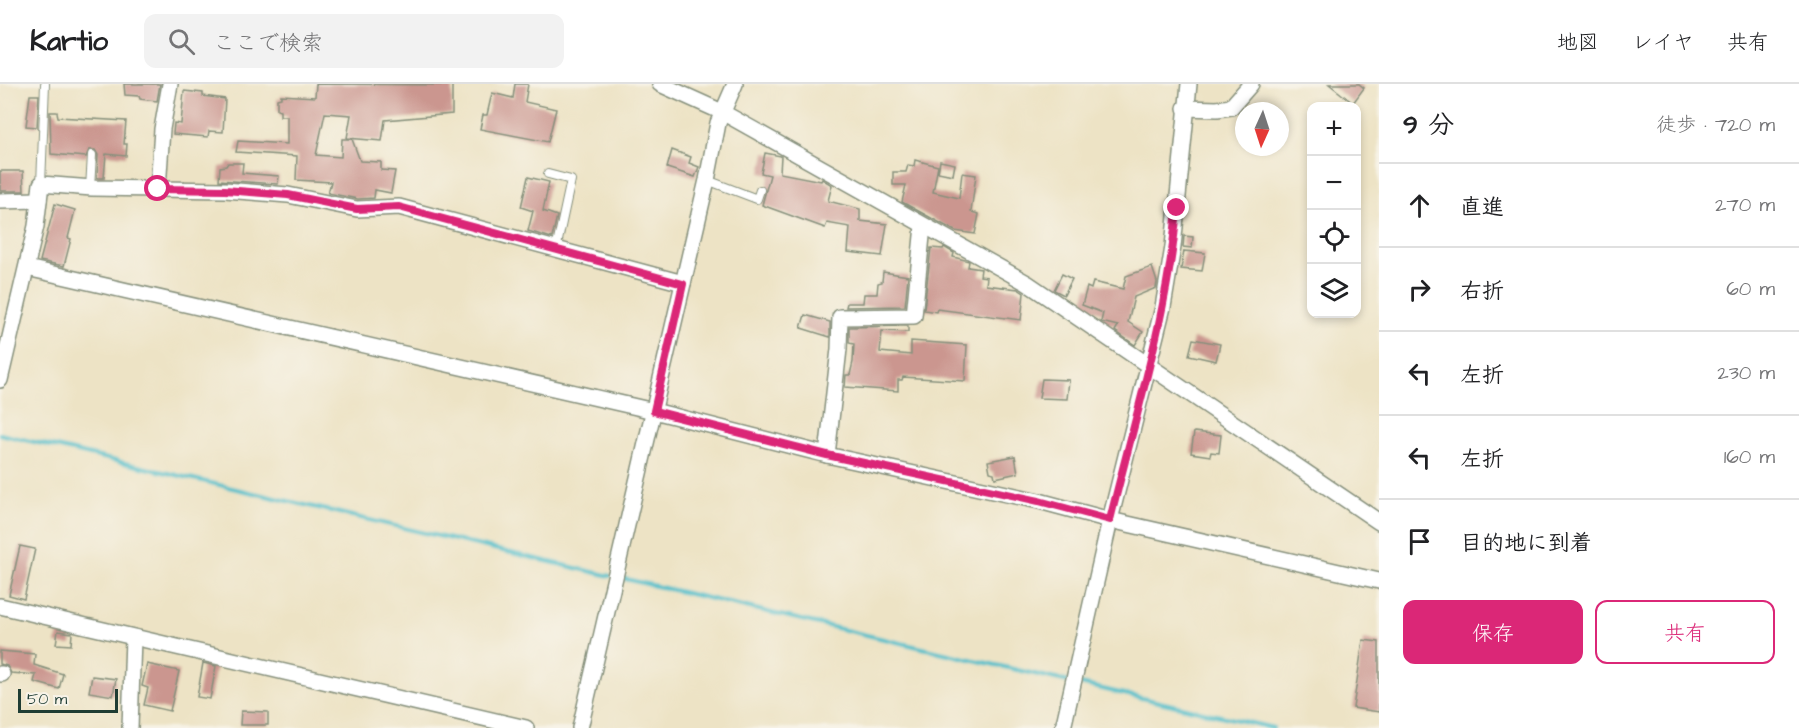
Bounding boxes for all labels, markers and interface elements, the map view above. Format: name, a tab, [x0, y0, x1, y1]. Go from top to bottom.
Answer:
search box	[144, 14, 564, 68]
text: Kartio	[30, 22, 108, 61]
icon: search	[165, 25, 198, 58]
text: ここで検索	[213, 28, 323, 59]
text: 地図	[1557, 28, 1599, 57]
text: レイヤ	[1632, 28, 1694, 57]
text: 共有	[1727, 28, 1769, 57]
north arrow	[1235, 102, 1289, 156]
map controls	[1307, 102, 1361, 318]
button: +	[1307, 102, 1361, 156]
text: 9 分	[1403, 107, 1454, 143]
text: 徒歩 · 720 m	[1656, 111, 1775, 139]
button: −	[1307, 156, 1361, 210]
route start	[144, 175, 170, 201]
icon: ahead	[1403, 189, 1436, 222]
text: 270 m	[1715, 191, 1775, 219]
text: 直進	[1460, 192, 1504, 223]
route end	[1163, 194, 1189, 220]
button: locate	[1307, 210, 1361, 264]
button: layers	[1307, 264, 1361, 318]
icon: right	[1403, 273, 1436, 306]
text: 60 m	[1726, 275, 1775, 303]
text: 右折	[1460, 276, 1504, 307]
icon: left	[1403, 357, 1436, 390]
text: 230 m	[1717, 359, 1775, 387]
text: 左折	[1460, 360, 1504, 391]
icon: left	[1403, 441, 1436, 474]
text: 160 m	[1724, 443, 1775, 471]
text: 左折	[1460, 444, 1504, 475]
icon: arrive	[1403, 525, 1436, 558]
text: 目的地に到着	[1460, 528, 1592, 559]
button: 保存	[1403, 600, 1583, 664]
button: 共有	[1595, 600, 1775, 664]
scale bar	[18, 686, 118, 714]
text: 50 m	[27, 688, 67, 710]

